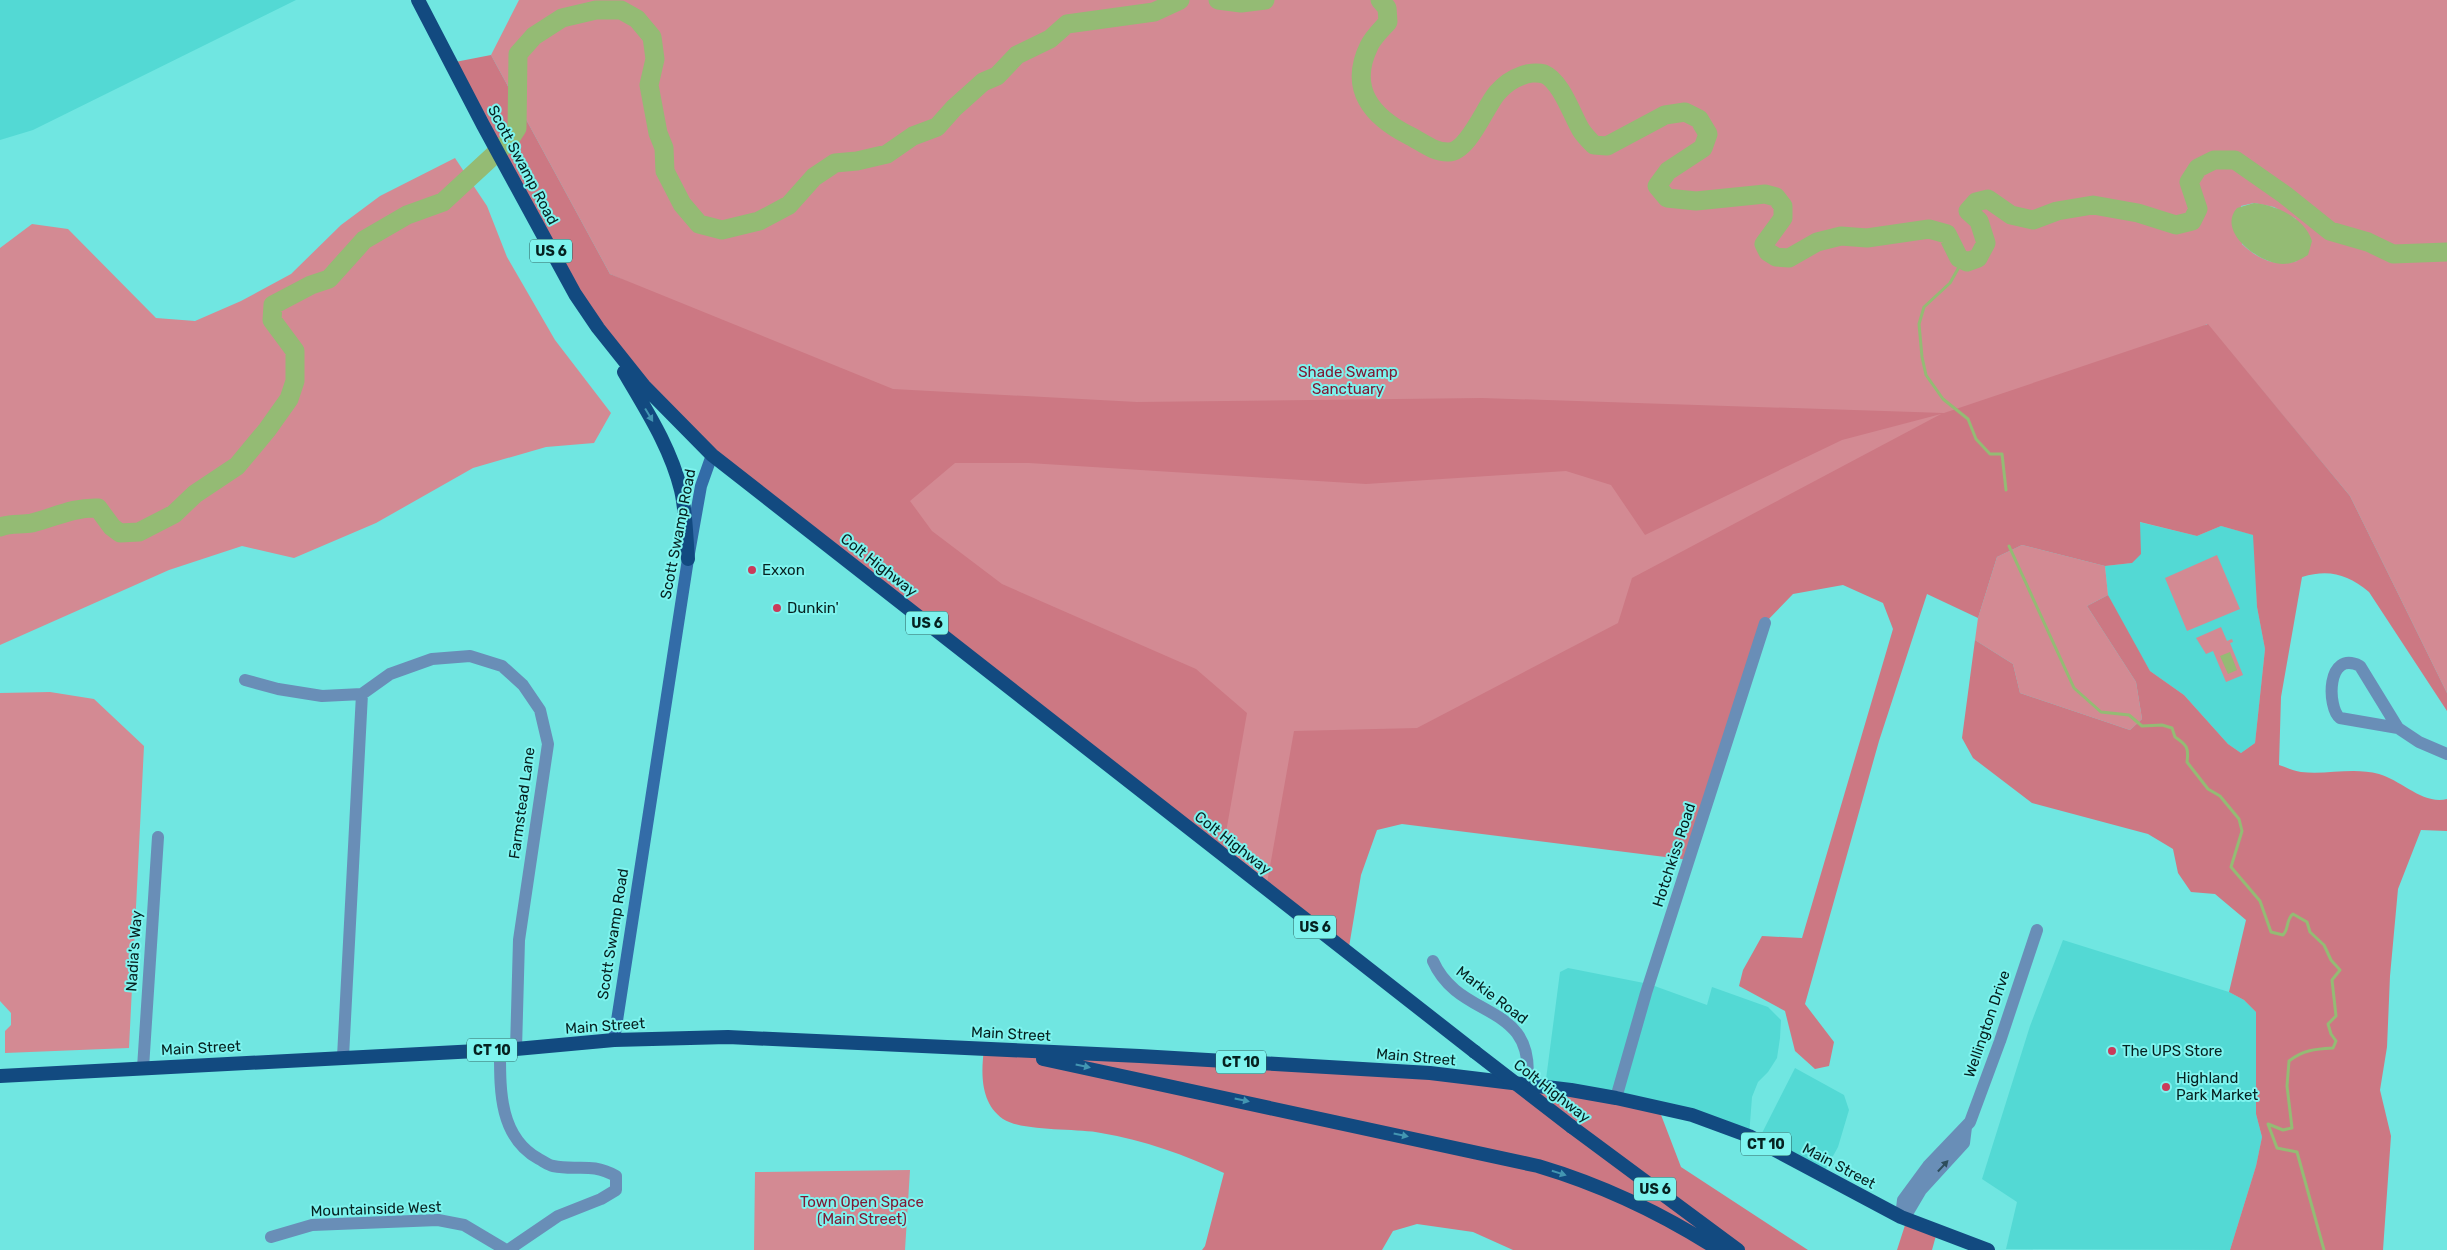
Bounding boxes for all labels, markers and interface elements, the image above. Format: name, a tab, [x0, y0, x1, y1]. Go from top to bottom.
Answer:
street label: Scott Swamp Road	[484, 102, 562, 228]
road number: US 6	[530, 240, 572, 262]
park label: Shade Swamp Sanctuary	[1298, 363, 1398, 398]
one-way arrow	[645, 409, 654, 422]
street label: Scott Swamp Road	[657, 467, 699, 601]
street label: Colt Highway	[837, 529, 921, 601]
place label: Exxon	[762, 561, 805, 579]
marker: Exxon	[746, 564, 758, 576]
place label: Dunkin'	[787, 599, 839, 617]
marker: Dunkin'	[771, 602, 783, 614]
road number: US 6	[906, 612, 948, 634]
street label: Farmstead Lane	[505, 746, 539, 860]
street label: Hotchkiss Road	[1649, 801, 1699, 909]
street label: Colt Highway	[1191, 807, 1275, 879]
street label: Scott Swamp Road	[594, 867, 632, 1001]
street label: Nadia's Way	[122, 910, 146, 992]
road number: US 6	[1294, 916, 1336, 939]
street label: Markie Road	[1453, 962, 1531, 1028]
street label: Wellington Drive	[1960, 968, 2014, 1080]
street label: Main Street	[564, 1014, 646, 1038]
street label: Main Street	[971, 1023, 1052, 1045]
street label: Main Street	[161, 1037, 242, 1059]
road number: CT 10	[467, 1038, 517, 1062]
place label: The UPS Store	[2122, 1042, 2223, 1060]
street label: Main Street	[1375, 1045, 1457, 1069]
marker: The UPS Store	[2106, 1045, 2118, 1057]
road number: CT 10	[1216, 1050, 1266, 1074]
street label: Colt Highway	[1510, 1055, 1594, 1127]
one-way arrow	[1076, 1062, 1091, 1070]
place label: Highland Park Market	[2176, 1069, 2258, 1104]
marker: Highland Park Market	[2160, 1081, 2172, 1093]
one-way arrow	[1235, 1097, 1251, 1105]
one-way arrow	[1393, 1131, 1408, 1139]
road number: CT 10	[1741, 1132, 1791, 1156]
street label: Main Street	[1799, 1139, 1879, 1193]
one-way arrow	[1937, 1160, 1949, 1172]
one-way arrow	[1552, 1169, 1567, 1177]
road number: US 6	[1634, 1178, 1676, 1200]
park label: Town Open Space (Main Street)	[800, 1193, 924, 1228]
street label: Mountainside West	[310, 1198, 442, 1220]

